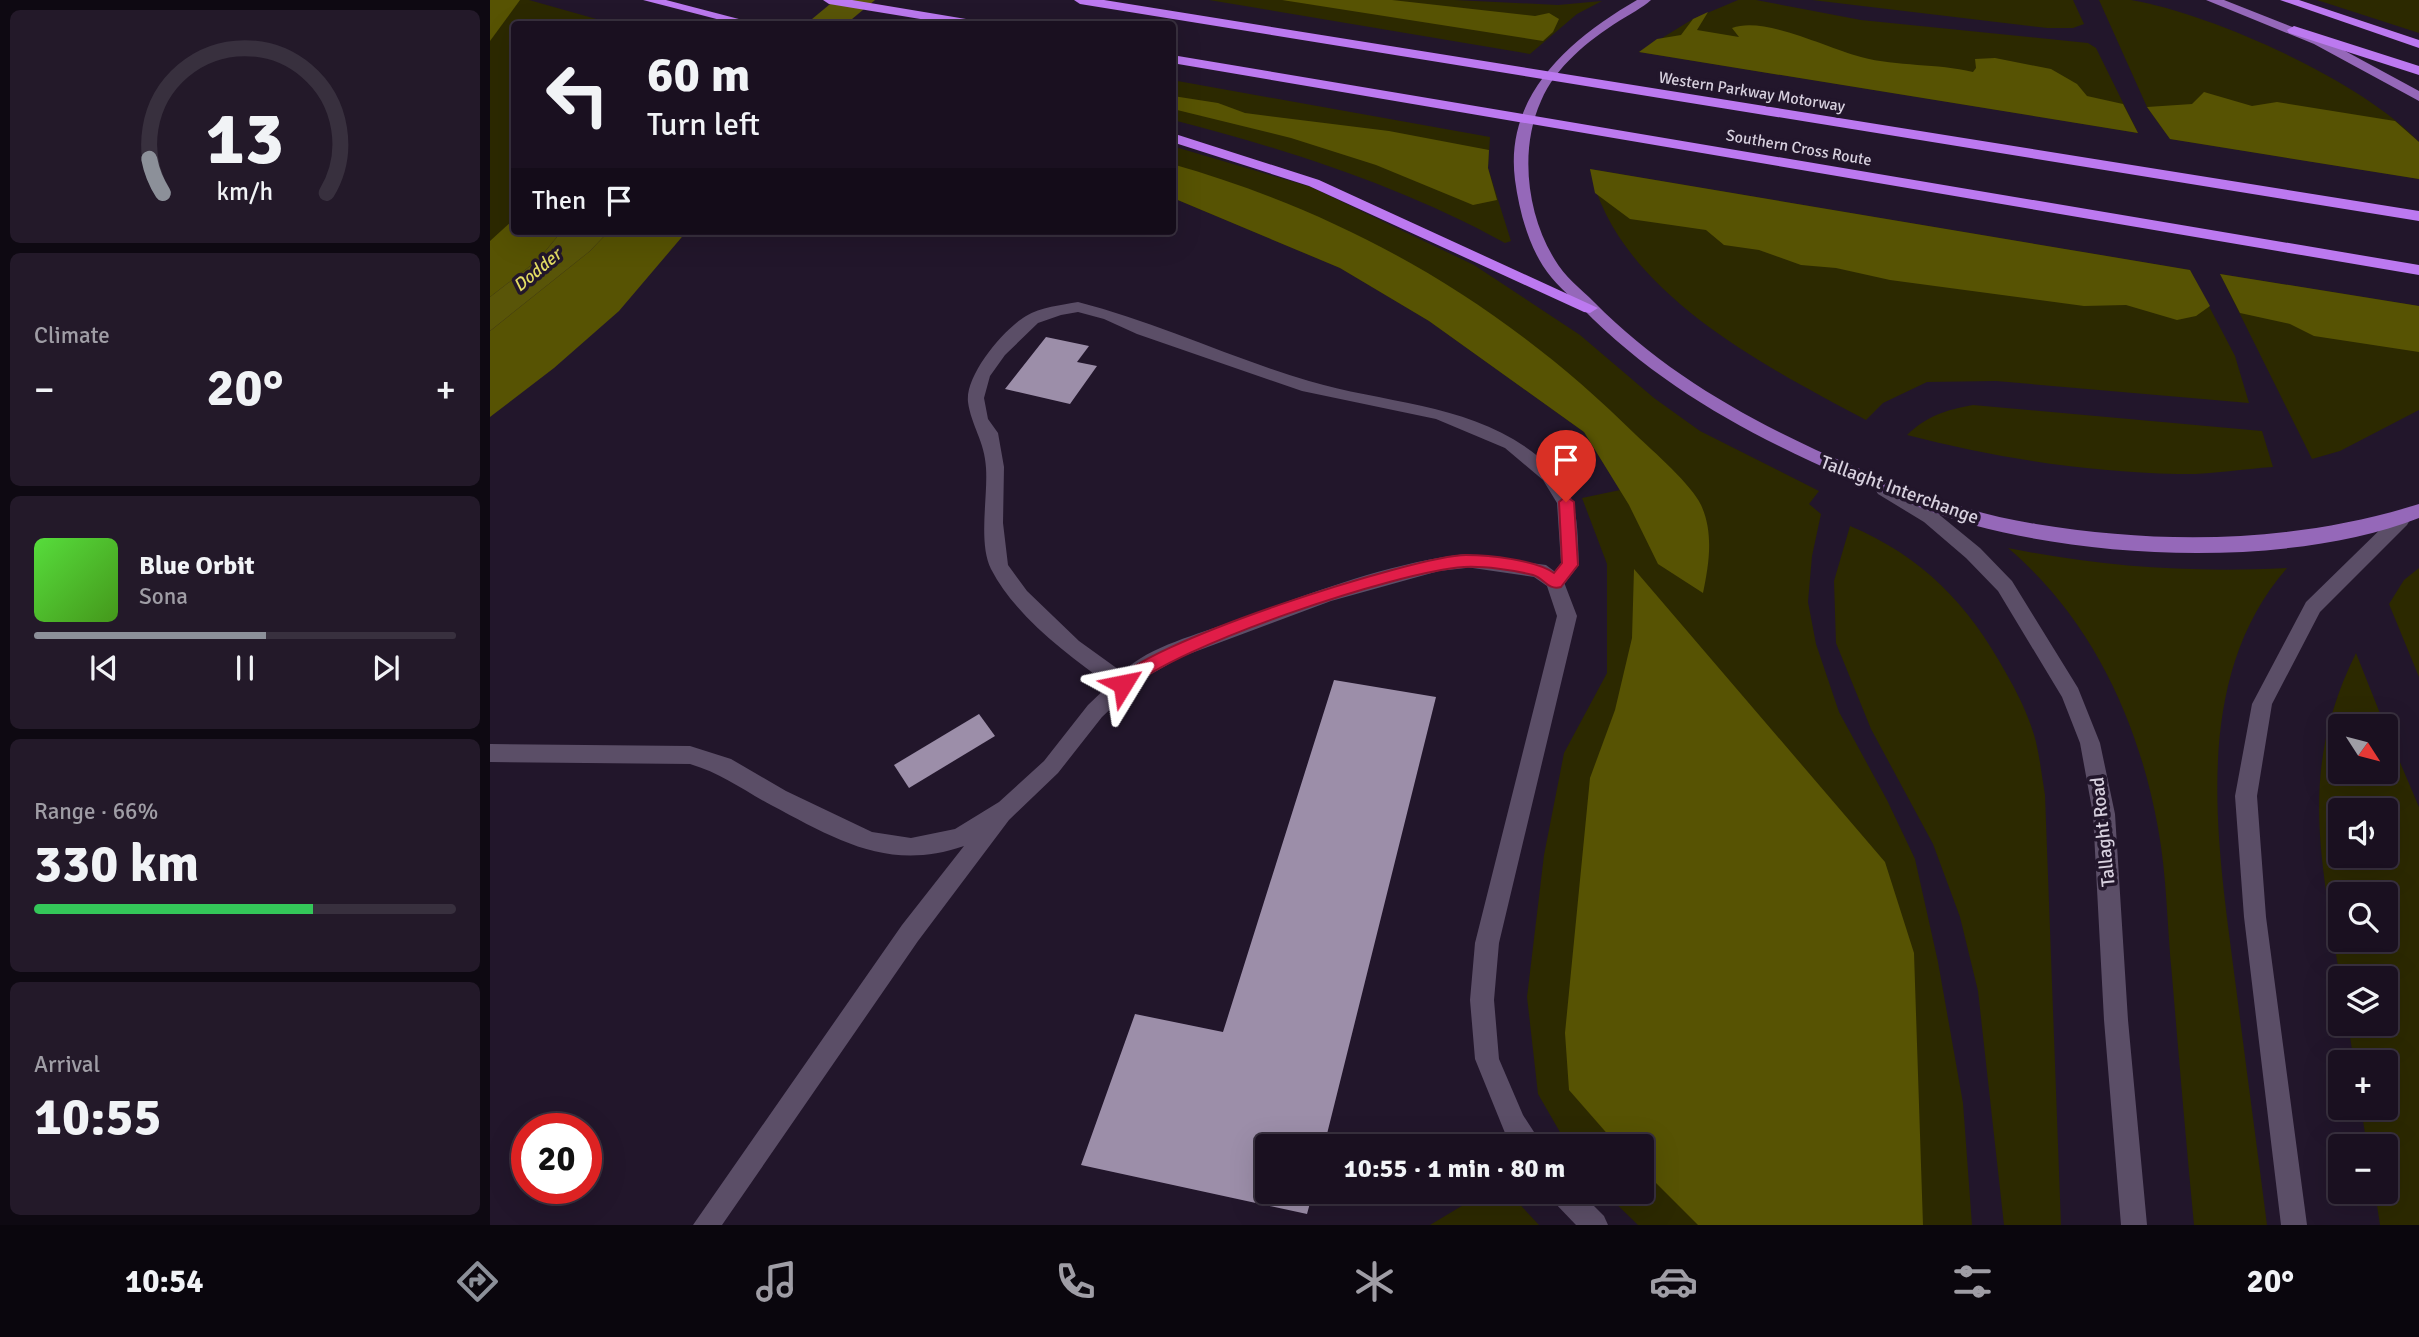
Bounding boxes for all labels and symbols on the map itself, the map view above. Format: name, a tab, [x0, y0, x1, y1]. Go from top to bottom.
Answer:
street label: Western Parkway Motorway	[1657, 67, 1847, 117]
street label: Southern Cross Route	[1724, 125, 1873, 171]
water label: Dodder	[509, 242, 567, 296]
pin	[1536, 430, 1596, 502]
street label: Tallaght Interchange	[1817, 450, 1982, 530]
position arrow	[1086, 647, 1160, 721]
north arrow	[2328, 714, 2398, 784]
street label: Tallaght Road	[2085, 776, 2121, 888]
speed limit sign: 20	[511, 1113, 602, 1204]

